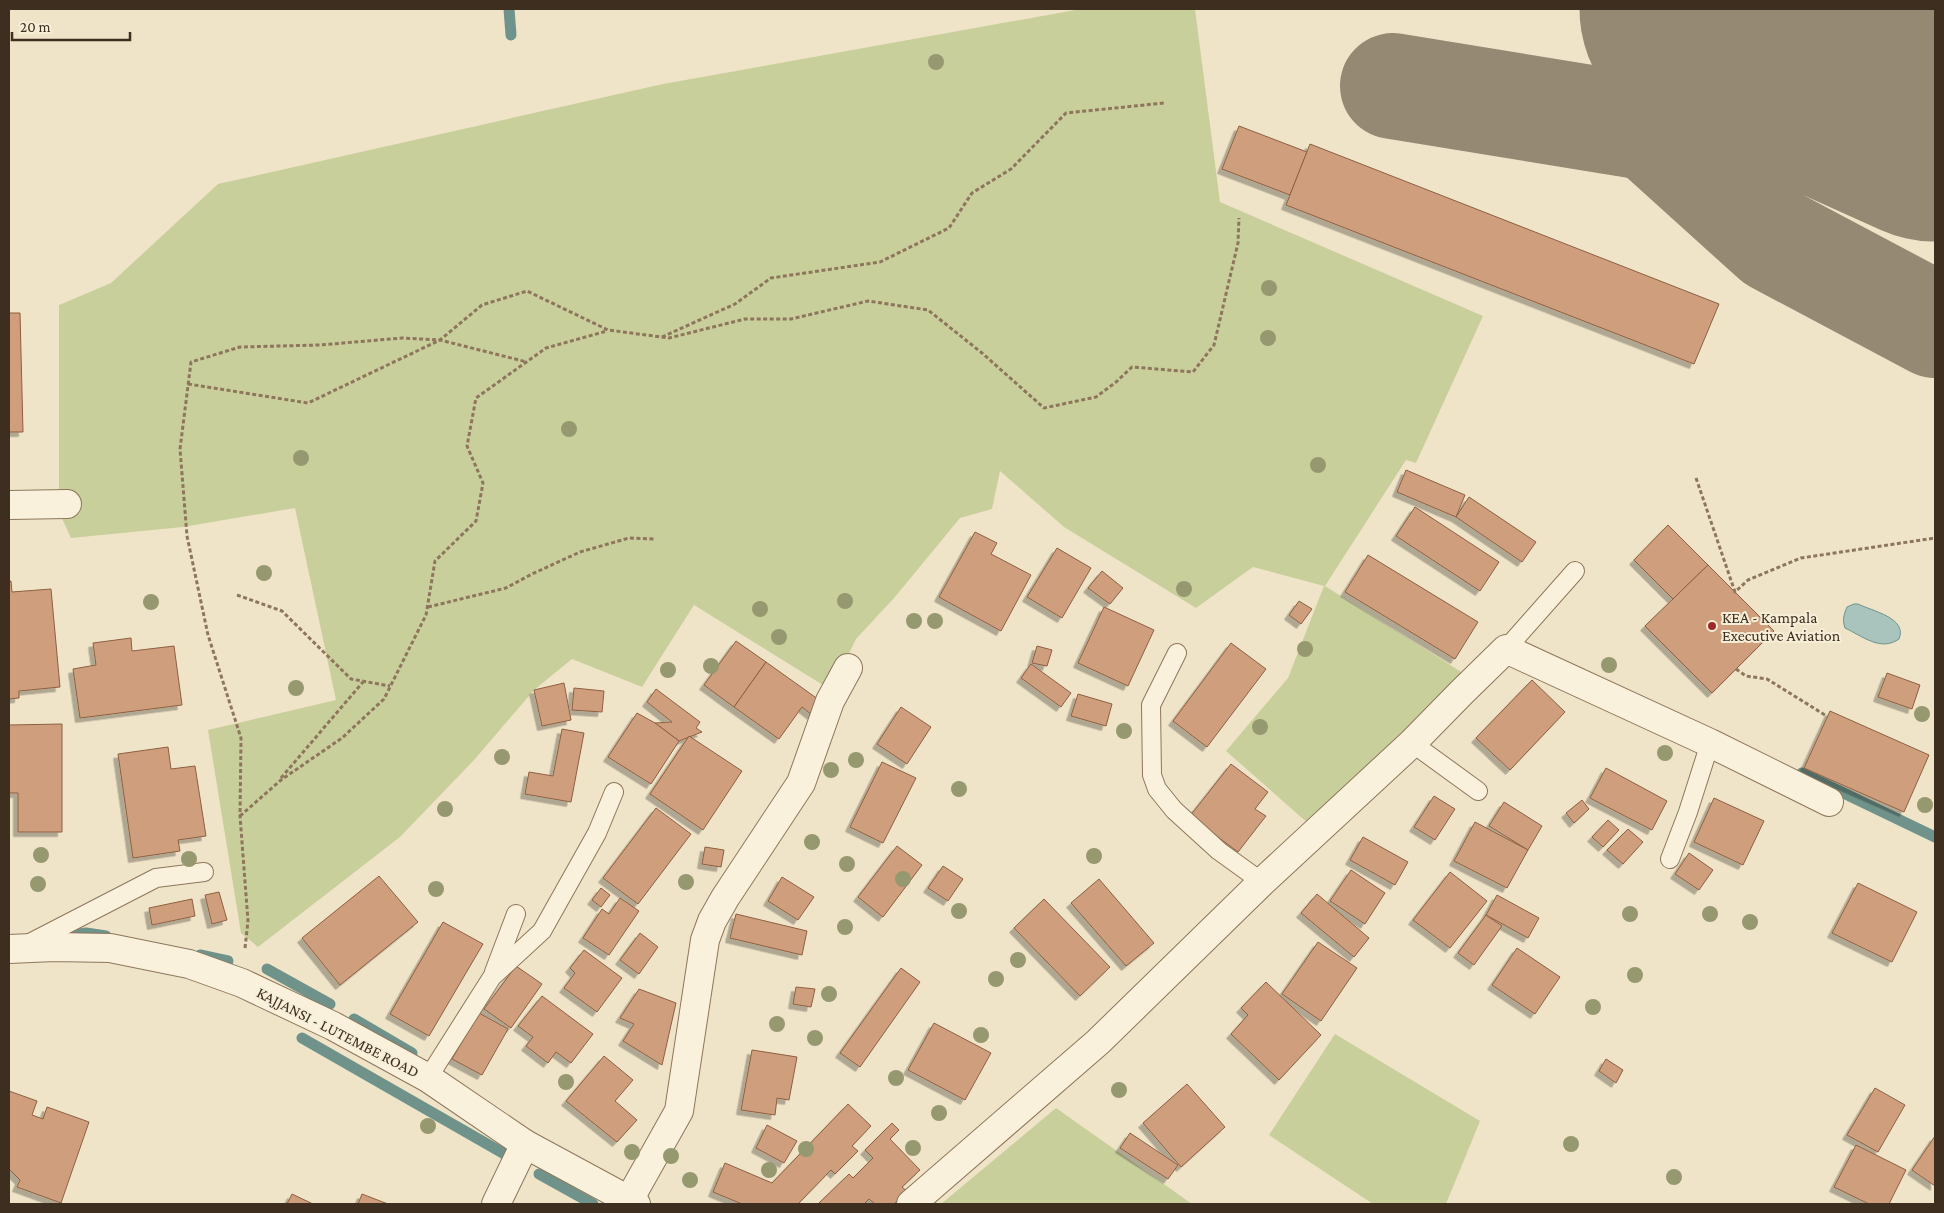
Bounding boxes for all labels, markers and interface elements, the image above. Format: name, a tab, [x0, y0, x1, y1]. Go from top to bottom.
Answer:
scale bar	[12, 10, 130, 42]
text: 20 m	[20, 19, 51, 35]
place label: KEA - Kampala Executive Aviation	[1722, 609, 1841, 644]
marker: KEA - Kampala Executive Aviation	[1706, 620, 1718, 632]
street label: KAJJANSI - LUTEMBE ROAD	[254, 984, 422, 1081]

